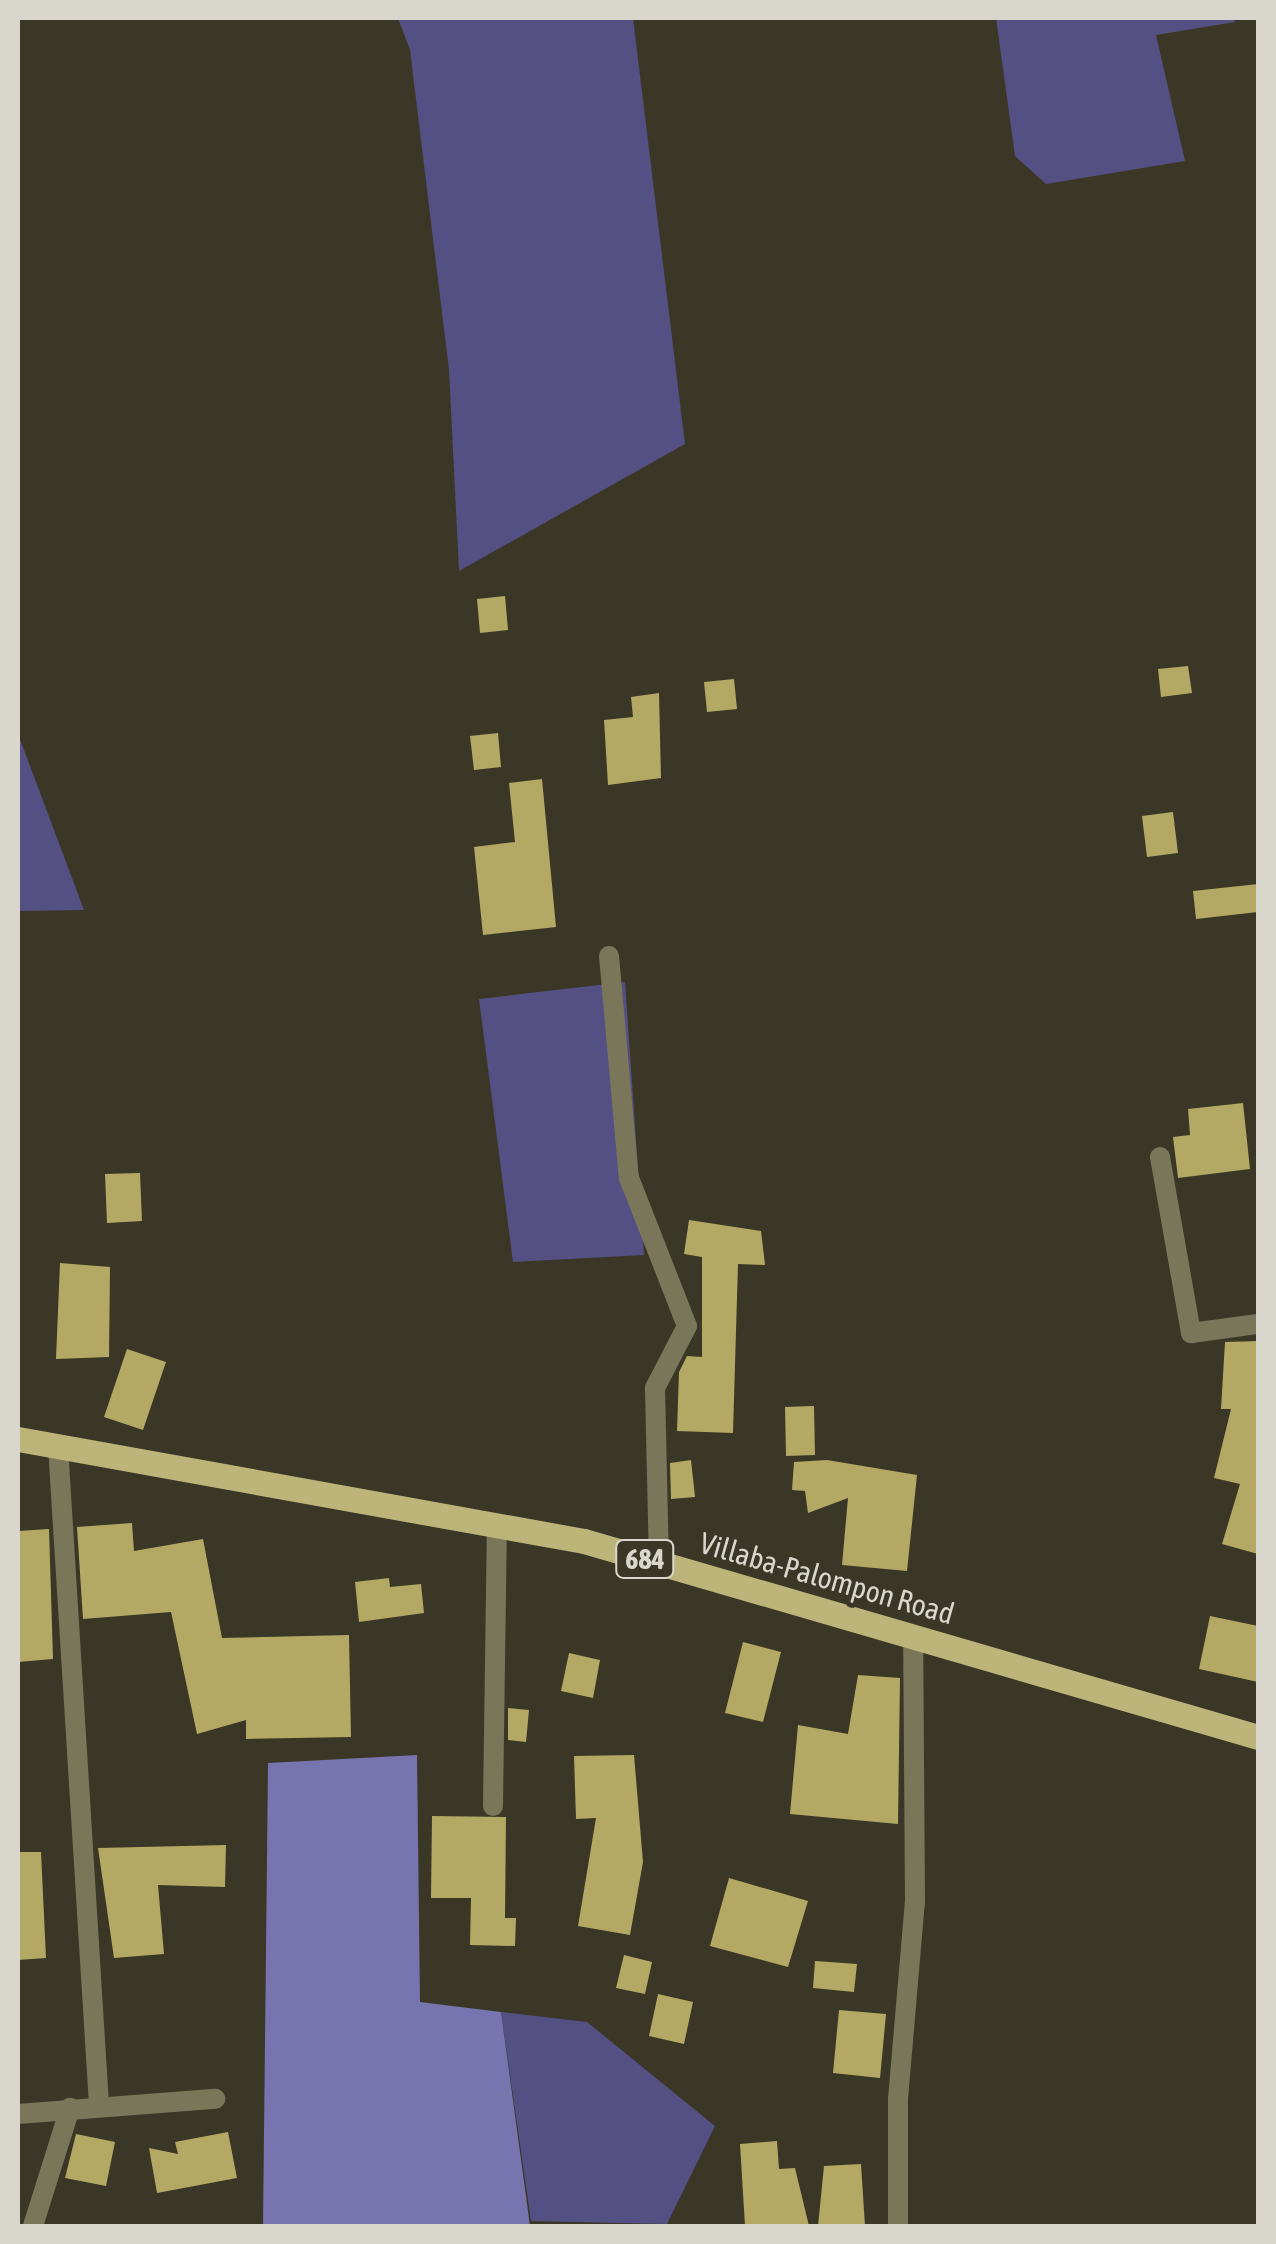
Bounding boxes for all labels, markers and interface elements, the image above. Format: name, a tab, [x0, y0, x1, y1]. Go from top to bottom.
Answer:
street label: Villaba-Palompon Road	[696, 1524, 958, 1632]
road number: 684	[615, 1536, 675, 1582]

